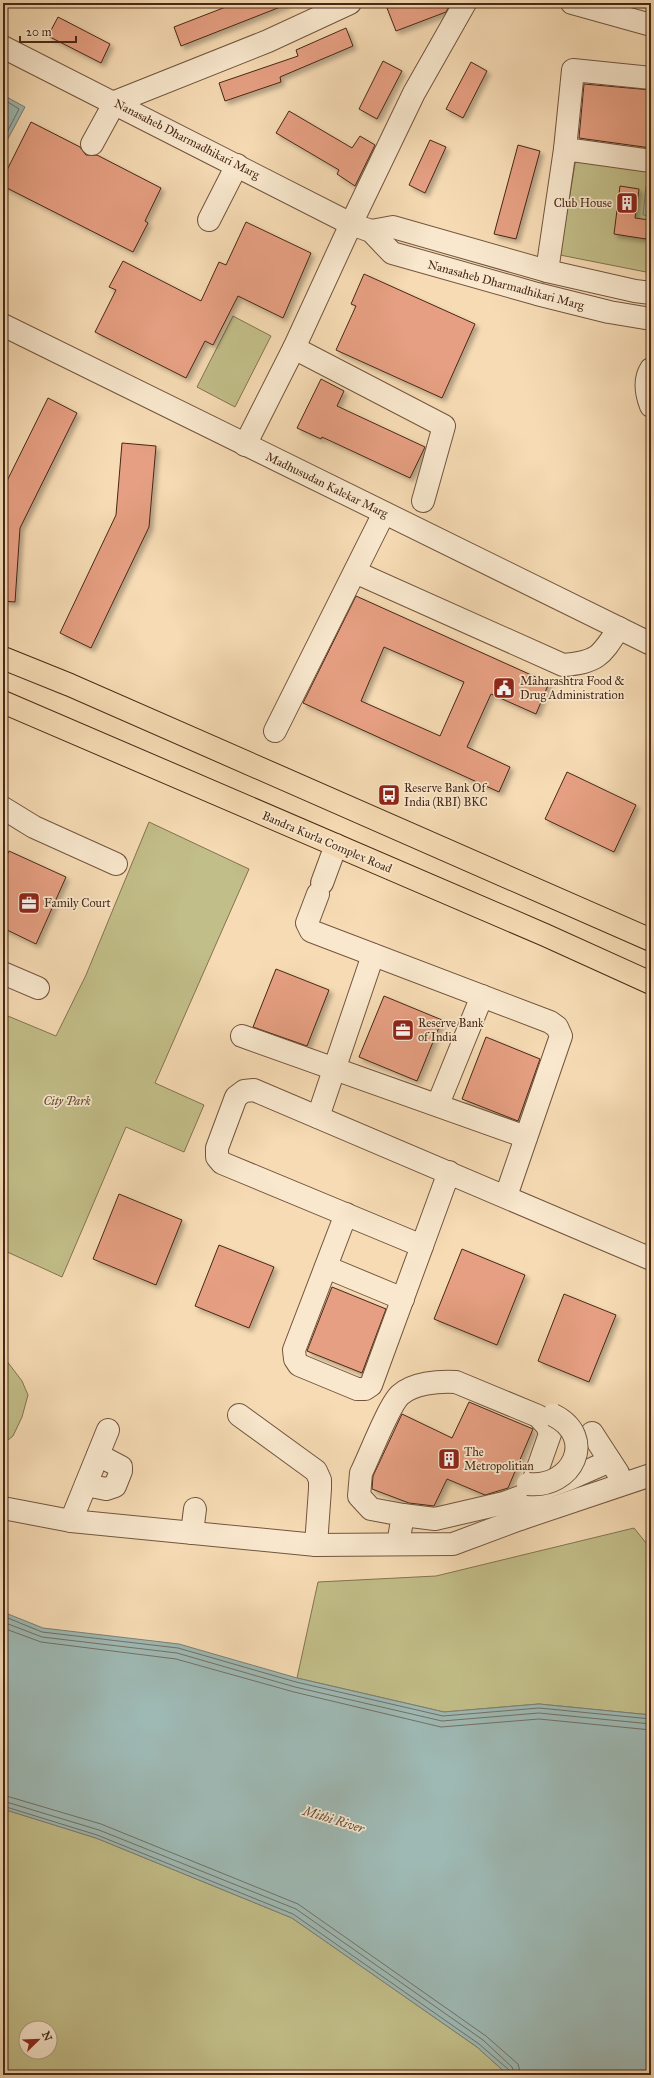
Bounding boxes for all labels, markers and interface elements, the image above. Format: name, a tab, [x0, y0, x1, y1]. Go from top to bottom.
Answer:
scale bar	[20, 18, 76, 44]
text: 20 m	[26, 25, 52, 39]
street label: Nanasaheb Dharmadhikari Marg	[111, 96, 262, 183]
building icon: Club House	[614, 190, 640, 216]
place label: Club House	[554, 196, 612, 210]
street label: Nanasaheb Dharmadhikari Marg	[426, 257, 586, 314]
street label: Madhusudan Kalekar Marg	[263, 449, 391, 522]
place label: Maharashtra Food & Drug Administration	[520, 674, 625, 703]
public building icon: Maharashtra Food & Drug Administration	[491, 675, 517, 701]
place label: Reserve Bank Of India (RBI) BKC	[404, 781, 488, 809]
bus stop icon: Reserve Bank Of India (RBI) BKC	[376, 782, 402, 808]
street label: Bandra Kurla Complex Road	[260, 808, 394, 876]
office icon: Family Court	[16, 890, 42, 916]
place label: Family Court	[44, 896, 111, 910]
place label: Reserve Bank of India	[418, 1016, 484, 1044]
office icon: Reserve Bank of India	[390, 1017, 416, 1043]
park label: City Park	[43, 1094, 91, 1108]
place label: The Metropolitian	[464, 1445, 534, 1473]
building icon: The Metropolitian	[436, 1446, 462, 1472]
water label: Mithi River	[299, 1802, 367, 1837]
north arrow	[18, 2020, 58, 2060]
text: N	[39, 2029, 55, 2044]

